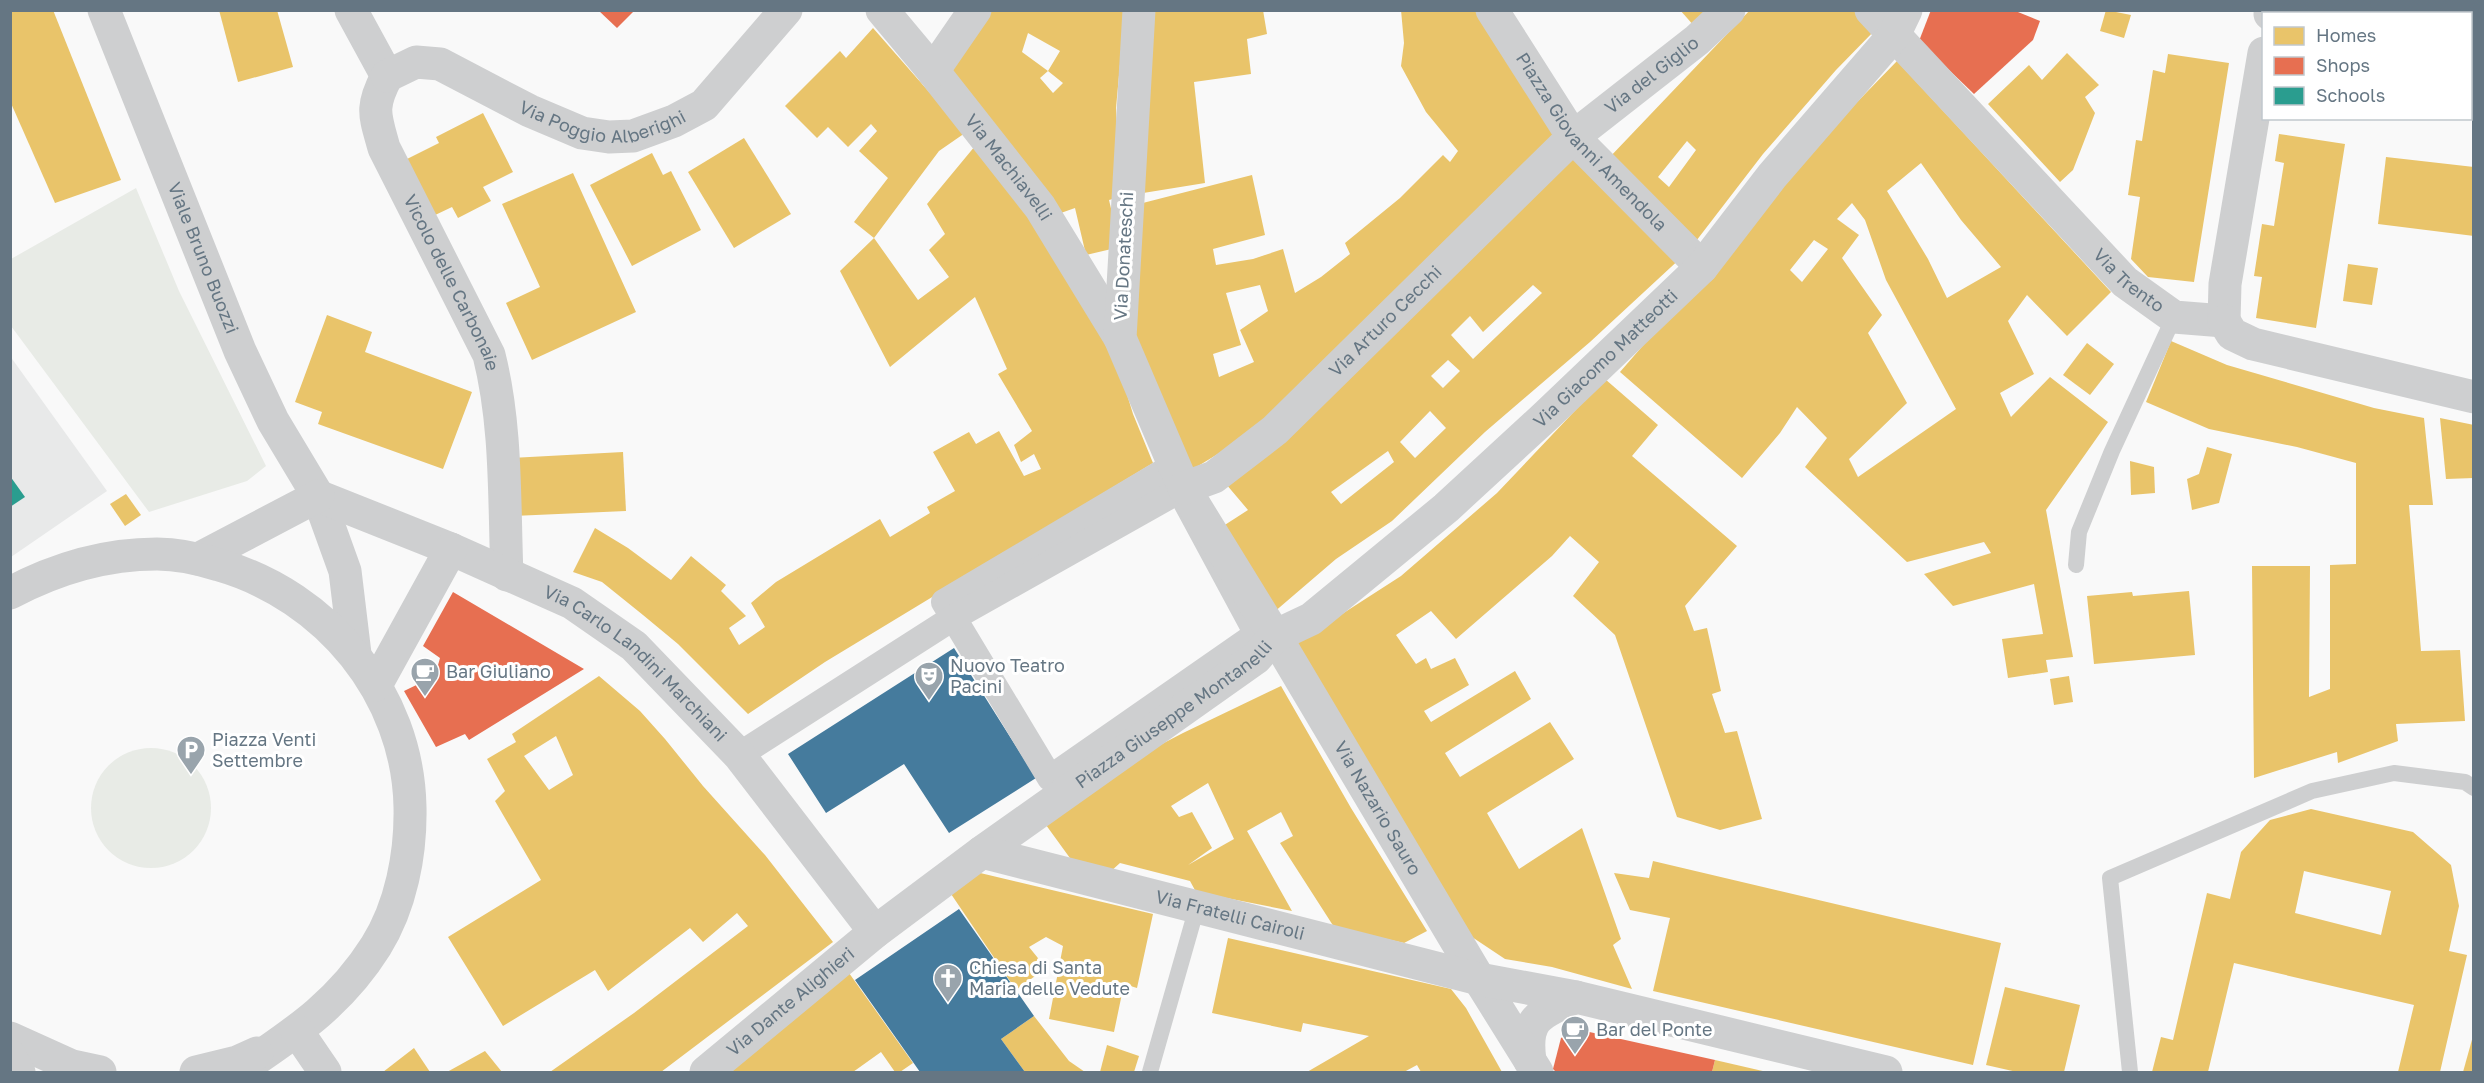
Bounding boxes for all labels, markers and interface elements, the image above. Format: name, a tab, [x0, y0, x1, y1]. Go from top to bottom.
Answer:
legend	[2262, 12, 2472, 120]
text: Homes	[2316, 24, 2376, 46]
street label: Via del Giglio	[1600, 31, 1703, 118]
street label: Piazza Giovanni Amendola	[1512, 48, 1672, 235]
text: Shops	[2316, 54, 2370, 76]
text: Schools	[2316, 84, 2385, 106]
street label: Via Poggio Alberighi	[516, 95, 689, 147]
street label: Via Machiavelli	[961, 109, 1058, 224]
street label: Viale Bruno Buozzi	[164, 179, 244, 337]
street label: Vicolo delle Carbonaie	[399, 191, 504, 373]
street label: Via Donateschi	[1109, 191, 1137, 321]
street label: Via Trento	[2089, 243, 2169, 317]
street label: Via Arturo Cecchi	[1324, 260, 1446, 381]
street label: Via Giacomo Matteotti	[1528, 284, 1682, 432]
street label: Via Carlo Landini Marchiani	[541, 580, 732, 746]
street label: Piazza Giuseppe Montanelli	[1071, 636, 1276, 793]
place label: Nuovo Teatro Pacini	[950, 654, 1065, 697]
cafe icon: Bar Giuliano	[409, 656, 441, 698]
place label: Bar Giuliano	[446, 660, 551, 682]
theatre icon: Nuovo Teatro Pacini	[913, 660, 945, 702]
place label: Piazza Venti Settembre	[212, 728, 316, 771]
parking icon: Piazza Venti Settembre	[175, 734, 207, 776]
street label: Via Nazario Sauro	[1330, 737, 1427, 879]
street label: Via Fratelli Cairoli	[1153, 885, 1307, 944]
street label: Via Dante Alighieri	[722, 942, 858, 1060]
place label: Chiesa di Santa Maria delle Vedute	[969, 956, 1130, 999]
church icon: Chiesa di Santa Maria delle Vedute	[932, 962, 964, 1004]
cafe icon: Bar del Ponte	[1559, 1014, 1591, 1056]
place label: Bar del Ponte	[1596, 1018, 1712, 1040]

